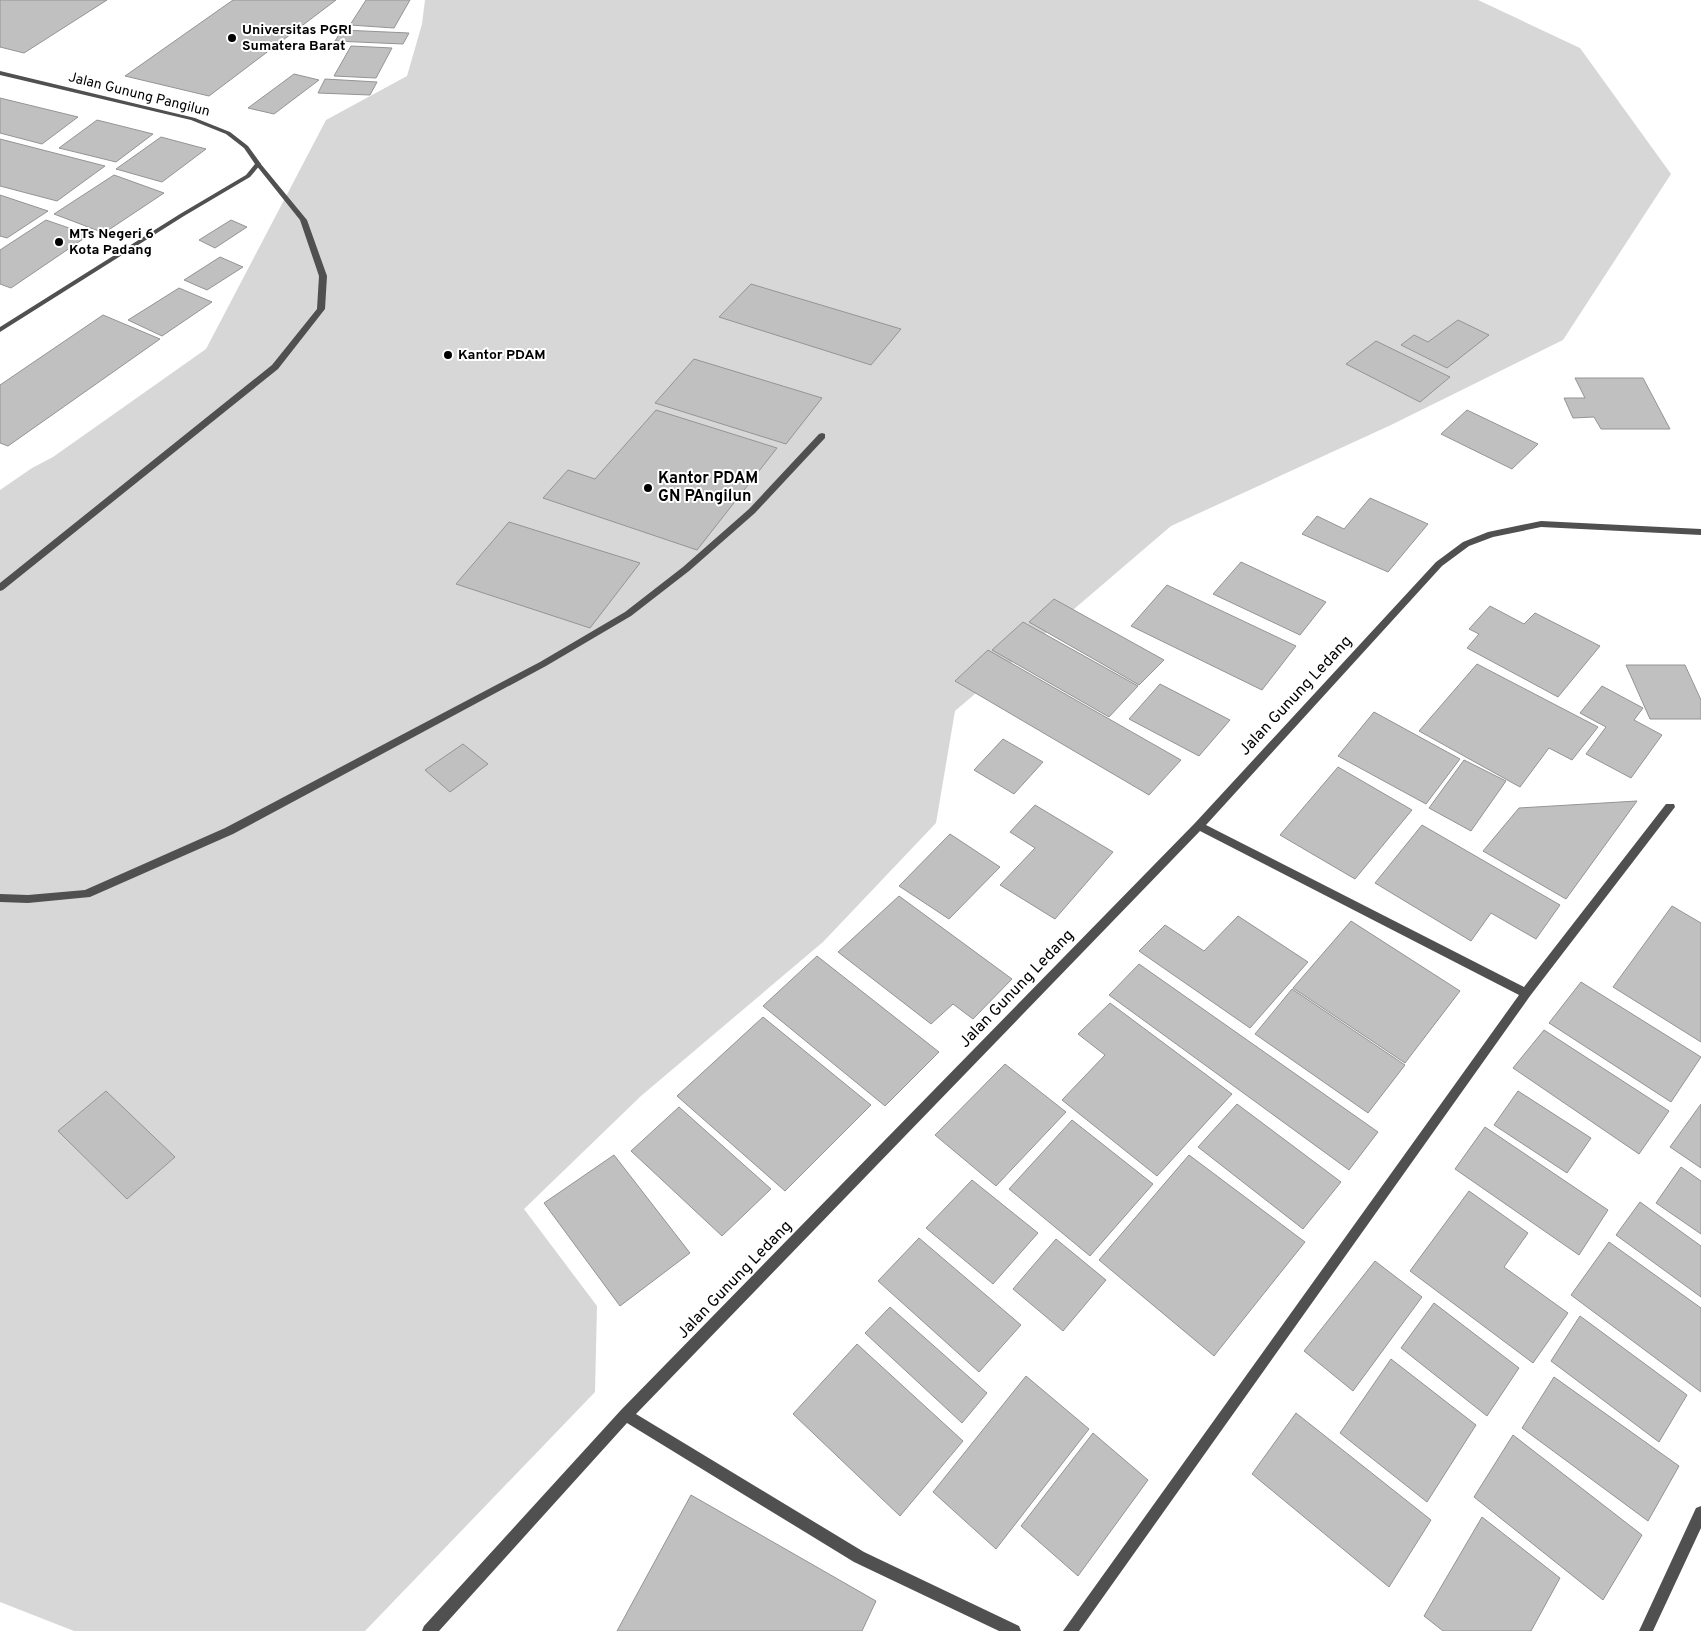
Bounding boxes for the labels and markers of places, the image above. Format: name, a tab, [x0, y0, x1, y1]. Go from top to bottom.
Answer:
place label: Universitas PGRI Sumatera Barat	[242, 22, 352, 55]
marker: Universitas PGRI Sumatera Barat	[226, 32, 238, 44]
place label: MTs Negeri 6 Kota Padang	[69, 226, 154, 259]
marker: MTs Negeri 6 Kota Padang	[53, 236, 65, 248]
place label: Kantor PDAM	[458, 347, 546, 364]
marker: Kantor PDAM	[442, 349, 454, 361]
place label: Kantor PDAM GN PAngilun	[658, 469, 758, 507]
marker: Kantor PDAM GN PAngilun	[642, 482, 654, 494]

